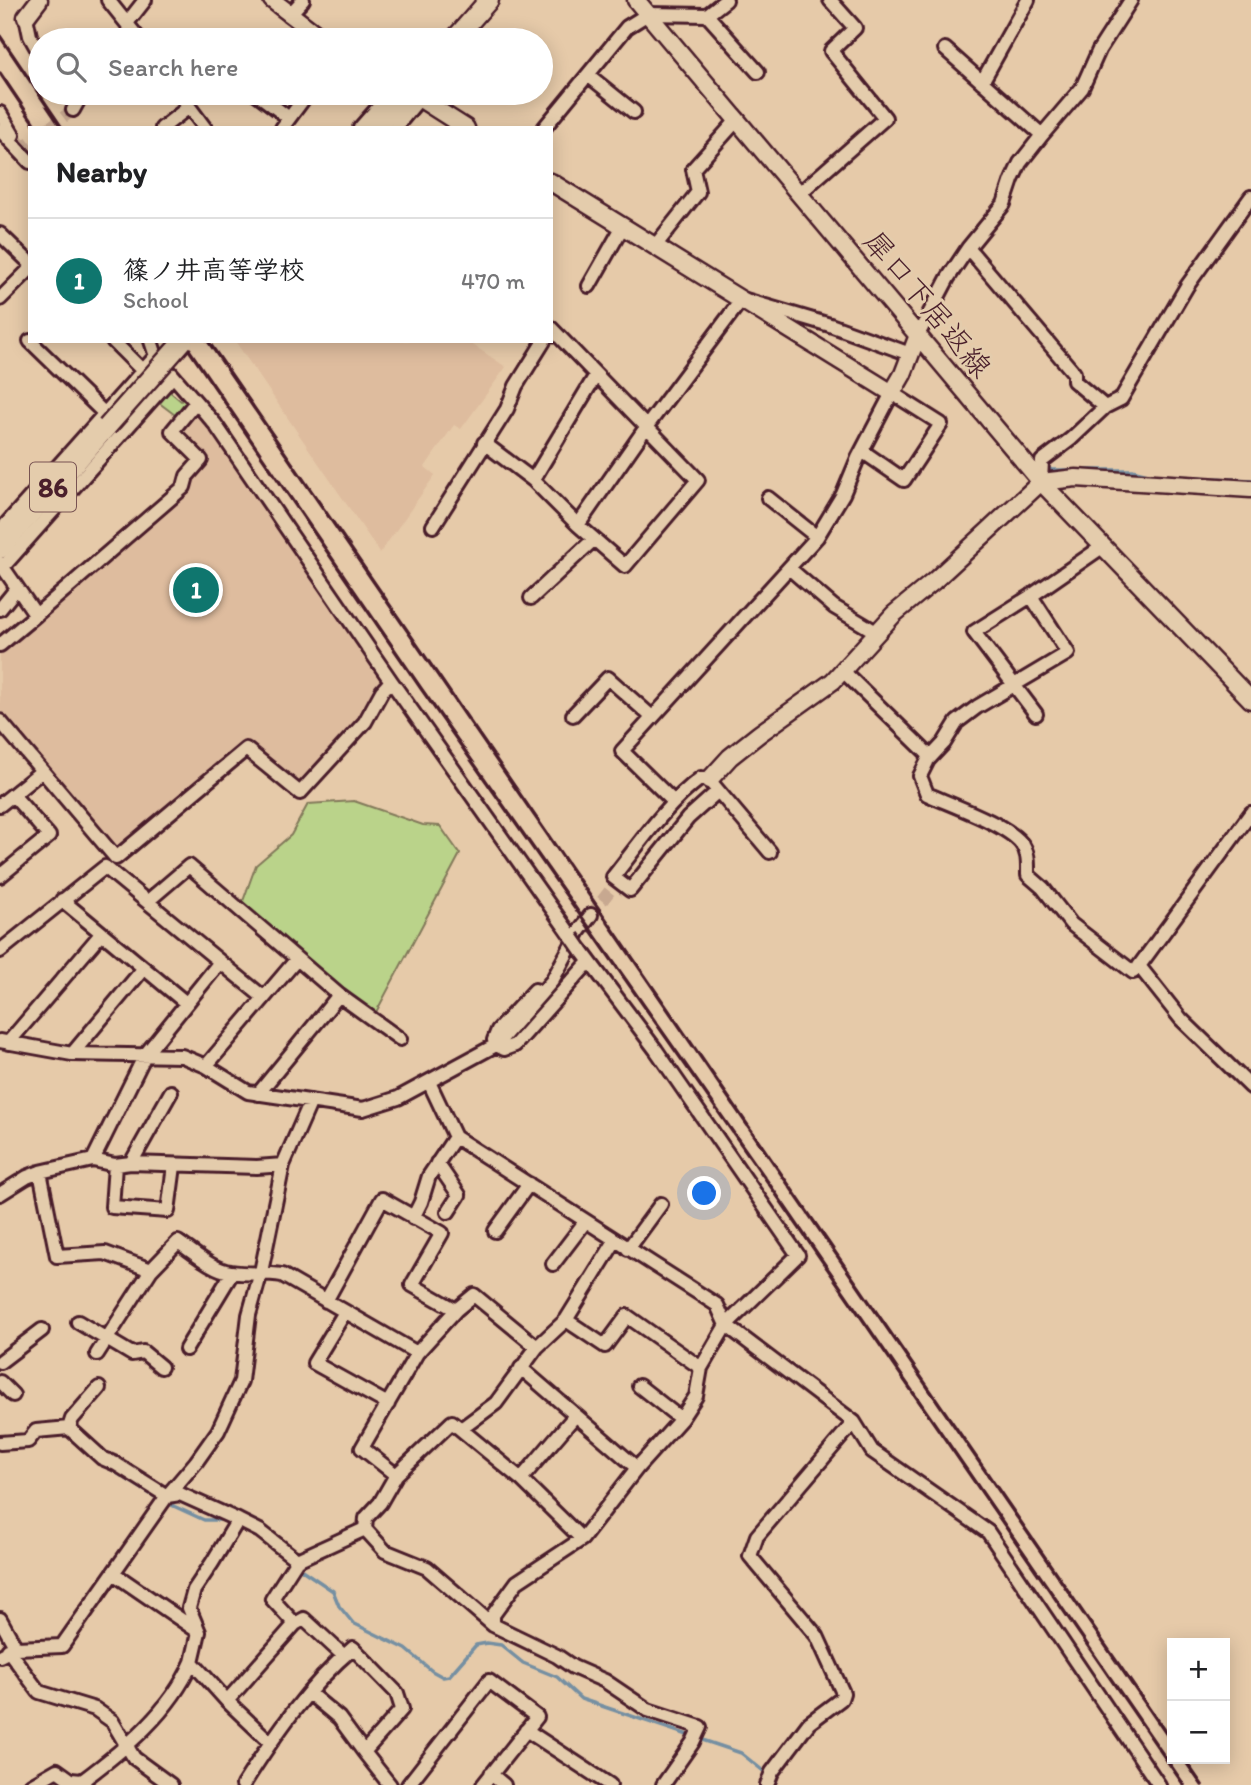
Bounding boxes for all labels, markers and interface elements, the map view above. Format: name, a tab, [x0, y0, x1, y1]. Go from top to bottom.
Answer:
search box	[28, 28, 553, 105]
icon: search	[52, 48, 90, 86]
text: Search here	[108, 51, 238, 83]
text: Nearby	[56, 153, 147, 190]
street label: 犀口下居返線	[856, 223, 1000, 385]
text: 篠ノ井高等学校	[123, 254, 305, 286]
text: 1	[74, 267, 84, 295]
text: 470 m	[461, 267, 525, 295]
text: School	[123, 286, 188, 314]
road number: 86	[30, 462, 76, 512]
pin: 1	[173, 564, 219, 616]
your location	[687, 1176, 721, 1210]
map controls	[1167, 1638, 1230, 1764]
button: +	[1167, 1638, 1230, 1701]
button: −	[1167, 1701, 1230, 1764]

